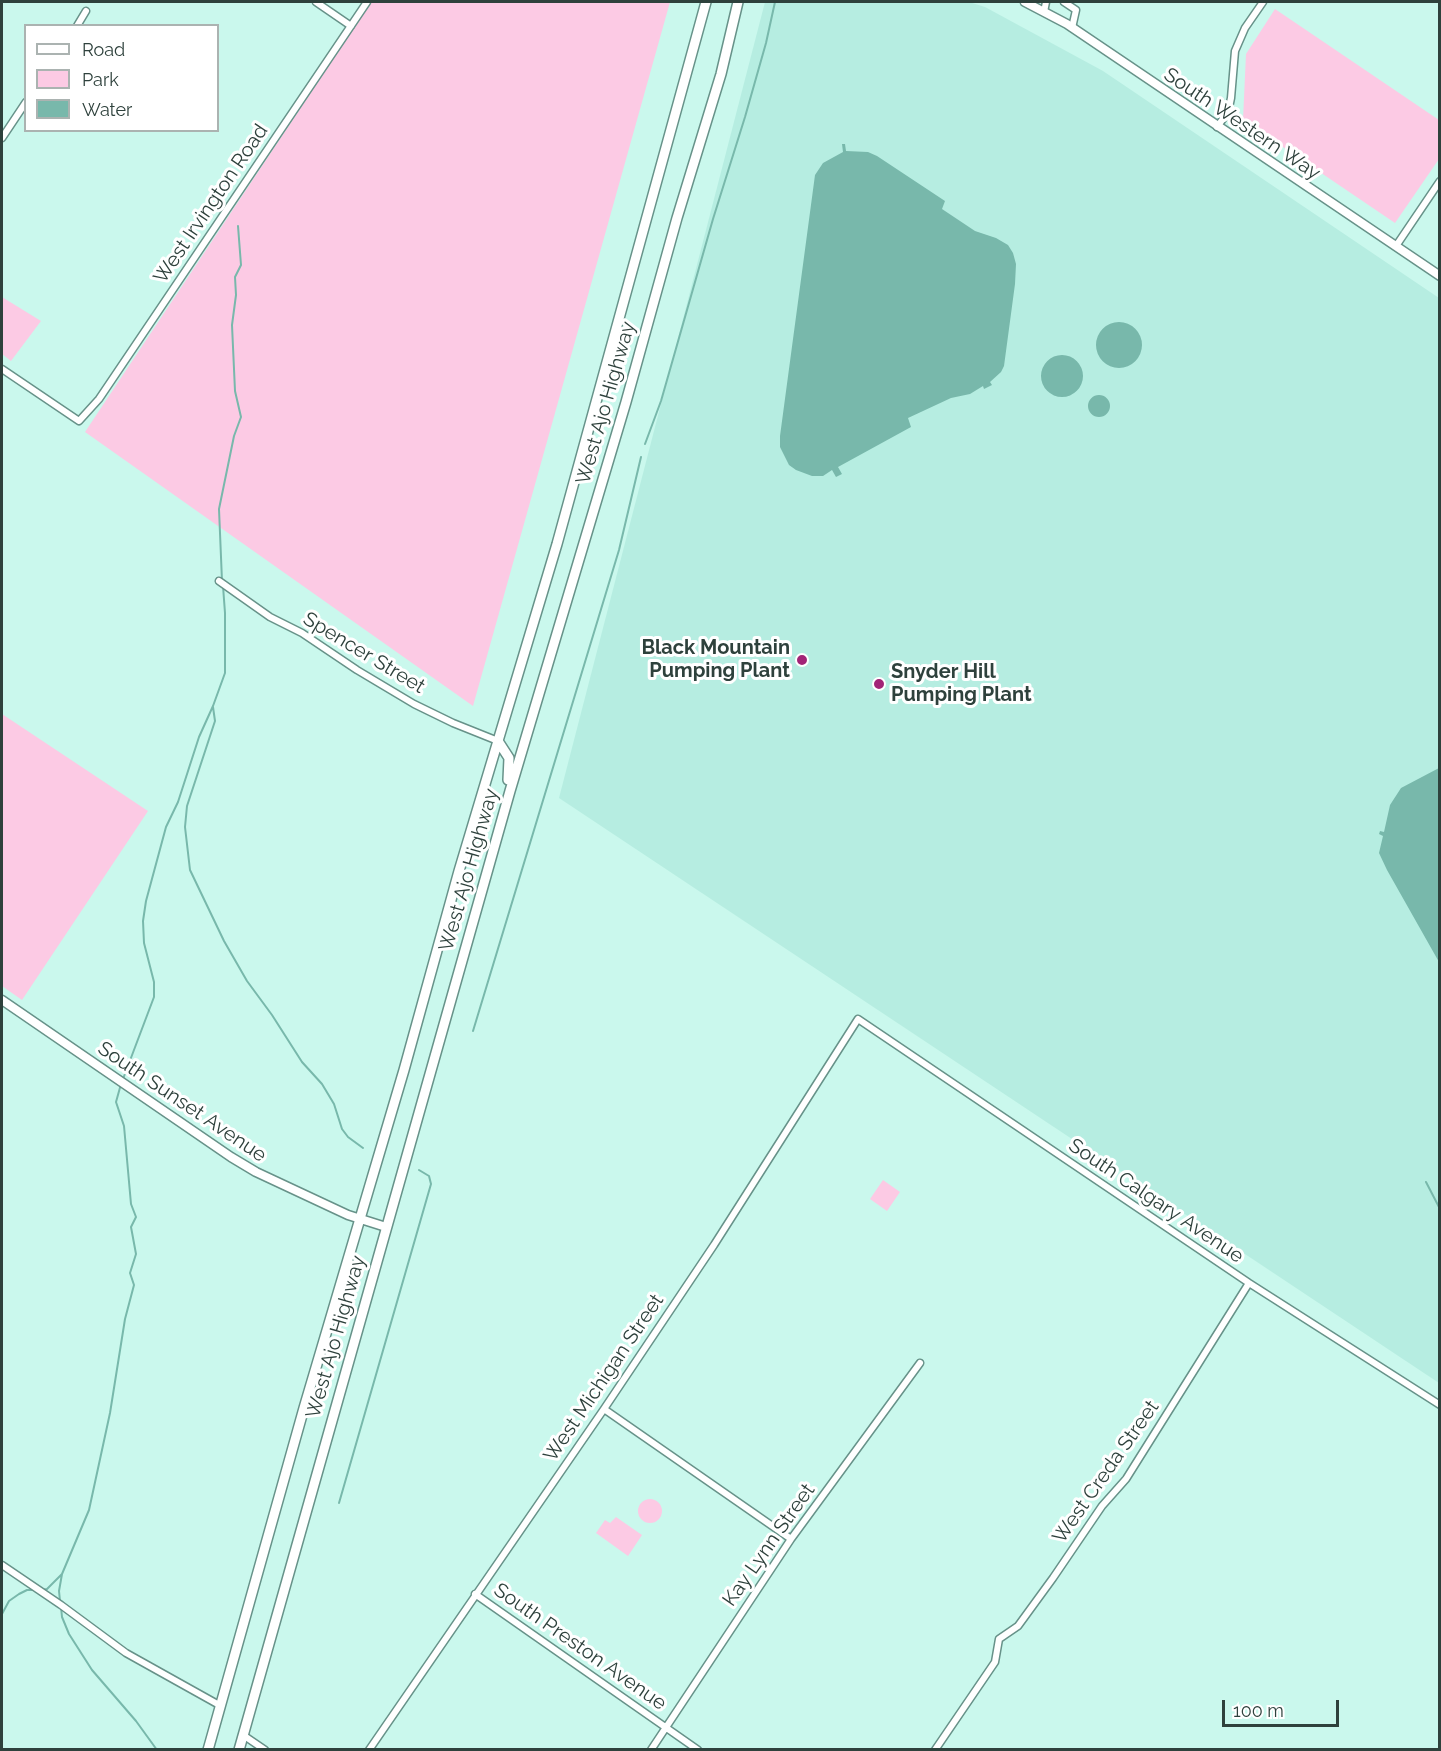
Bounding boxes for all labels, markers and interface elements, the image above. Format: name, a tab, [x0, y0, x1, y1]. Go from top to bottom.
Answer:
legend	[24, 24, 219, 132]
text: Road	[82, 39, 125, 60]
street label: South Western Way	[1159, 63, 1325, 185]
text: Park	[82, 69, 119, 90]
text: Water	[82, 99, 132, 120]
street label: West Irvington Road	[149, 120, 273, 288]
street label: West Ajo Highway	[571, 319, 641, 487]
street label: Spencer Street	[299, 607, 429, 699]
place label: Black Mountain Pumping Plant	[641, 636, 790, 683]
marker: Black Mountain Pumping Plant	[795, 653, 809, 667]
place label: Snyder Hill Pumping Plant	[891, 660, 1032, 707]
marker: Snyder Hill Pumping Plant	[872, 677, 886, 691]
street label: West Ajo Highway	[434, 786, 504, 954]
street label: South Sunset Avenue	[93, 1037, 271, 1167]
street label: South Calgary Avenue	[1064, 1133, 1248, 1269]
street label: West Ajo Highway	[301, 1253, 371, 1421]
street label: West Michigan Street	[539, 1290, 669, 1466]
street label: West Creda Street	[1048, 1396, 1164, 1548]
street label: Kay Lynn Street	[718, 1479, 820, 1611]
street label: South Preston Avenue	[489, 1578, 671, 1716]
scale bar	[1225, 1688, 1342, 1726]
text: 100 m	[1233, 1700, 1284, 1721]

